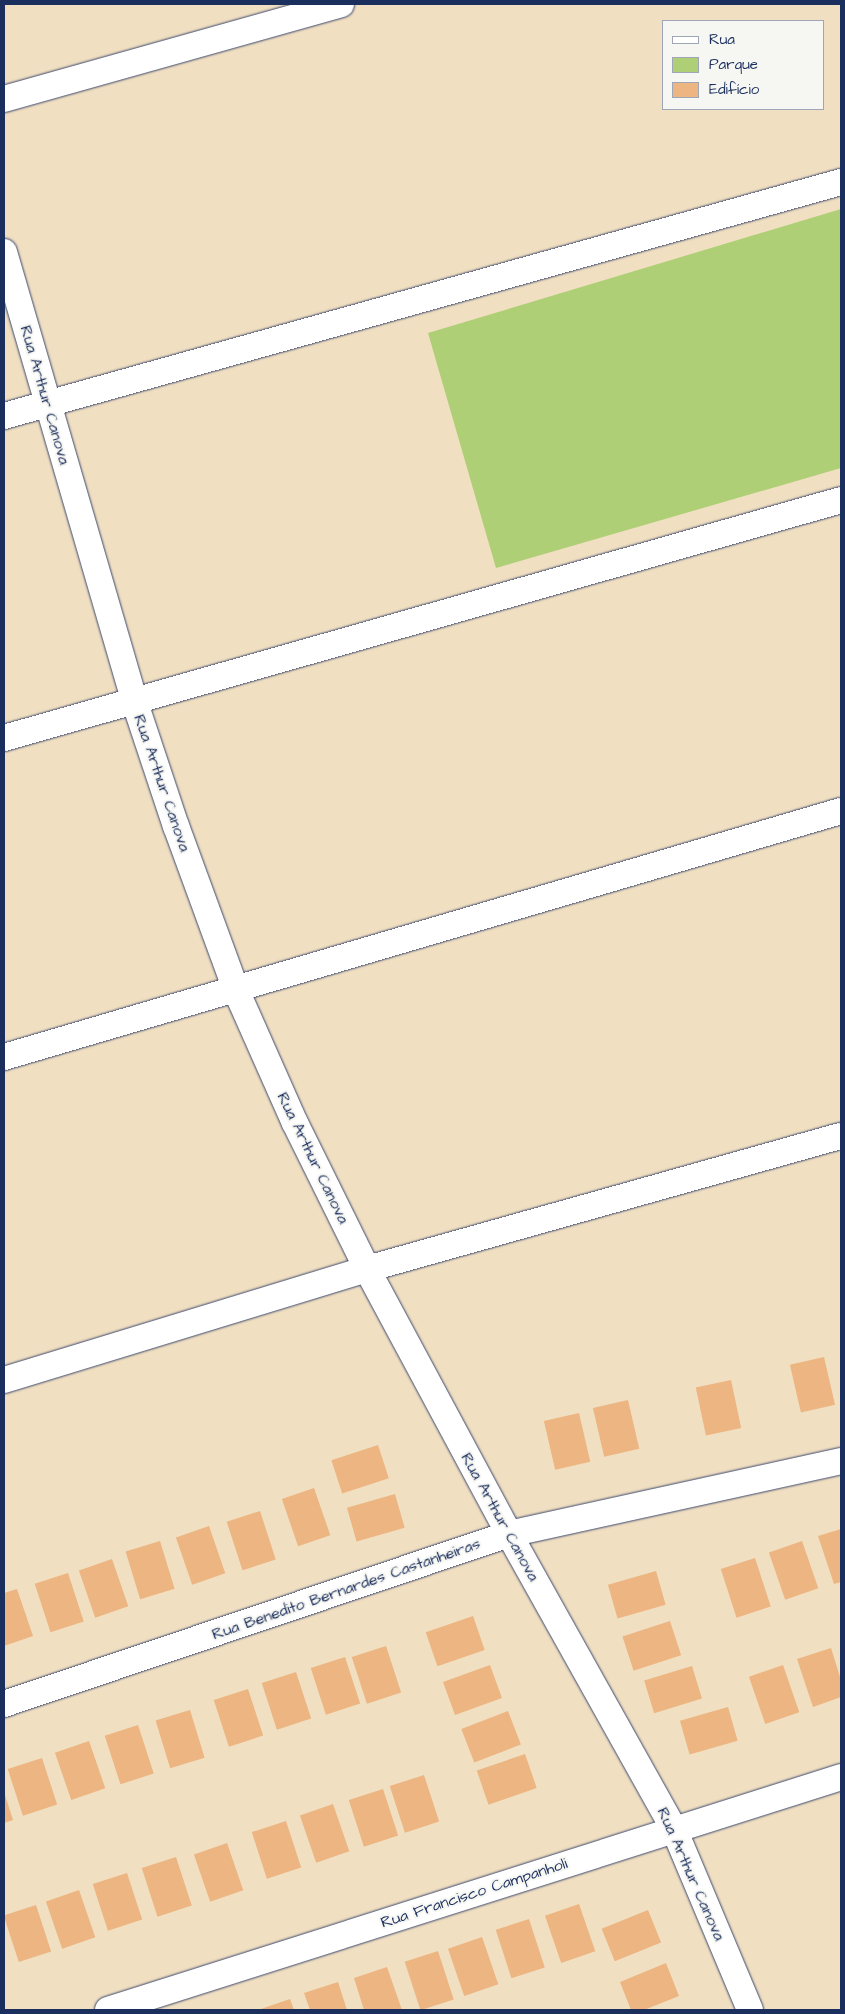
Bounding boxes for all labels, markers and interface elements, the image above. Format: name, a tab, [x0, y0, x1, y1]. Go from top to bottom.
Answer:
legend	[662, 20, 825, 110]
text: Rua	[709, 29, 735, 50]
text: Parque	[709, 54, 758, 75]
text: Edifício	[709, 79, 759, 100]
street label: Rua Arthur Canova	[16, 323, 74, 467]
street label: Rua Arthur Canova	[130, 712, 194, 854]
street label: Rua Arthur Canova	[273, 1089, 353, 1227]
street label: Rua Arthur Canova	[457, 1449, 543, 1585]
street label: Rua Benedito Bernardes Castanheiras	[209, 1534, 483, 1644]
street label: Rua Arthur Canova	[653, 1804, 729, 1944]
street label: Rua Francisco Campanholi	[378, 1854, 570, 1932]

